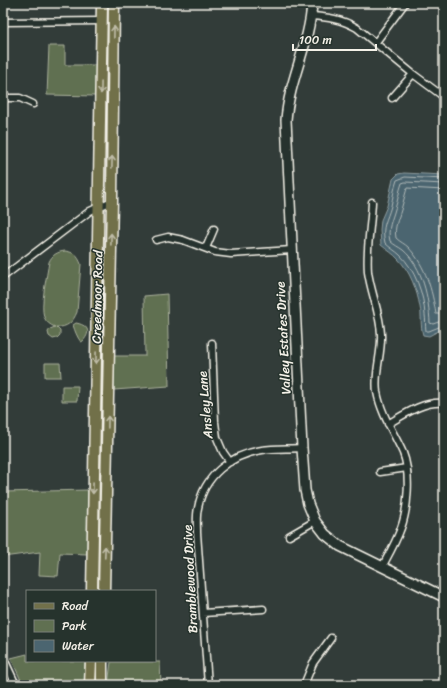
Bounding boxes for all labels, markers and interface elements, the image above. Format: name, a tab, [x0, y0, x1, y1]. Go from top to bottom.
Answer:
one-way arrow	[110, 26, 118, 39]
scale bar	[293, 26, 376, 52]
text: 100 m	[299, 29, 332, 51]
one-way arrow	[97, 81, 105, 94]
one-way arrow	[108, 156, 116, 169]
one-way arrow	[107, 233, 115, 246]
street label: Creedmoor Road	[85, 249, 109, 344]
street label: Valley Estates Drive	[269, 281, 297, 395]
one-way arrow	[92, 351, 100, 364]
street label: Ansley Lane	[191, 370, 219, 441]
one-way arrow	[104, 416, 111, 429]
one-way arrow	[90, 481, 97, 494]
street label: Bramblewood Drive	[176, 524, 204, 634]
one-way arrow	[101, 546, 109, 559]
legend	[26, 590, 156, 662]
text: Road	[62, 595, 89, 617]
text: Park	[62, 615, 87, 637]
text: Water	[62, 635, 95, 657]

